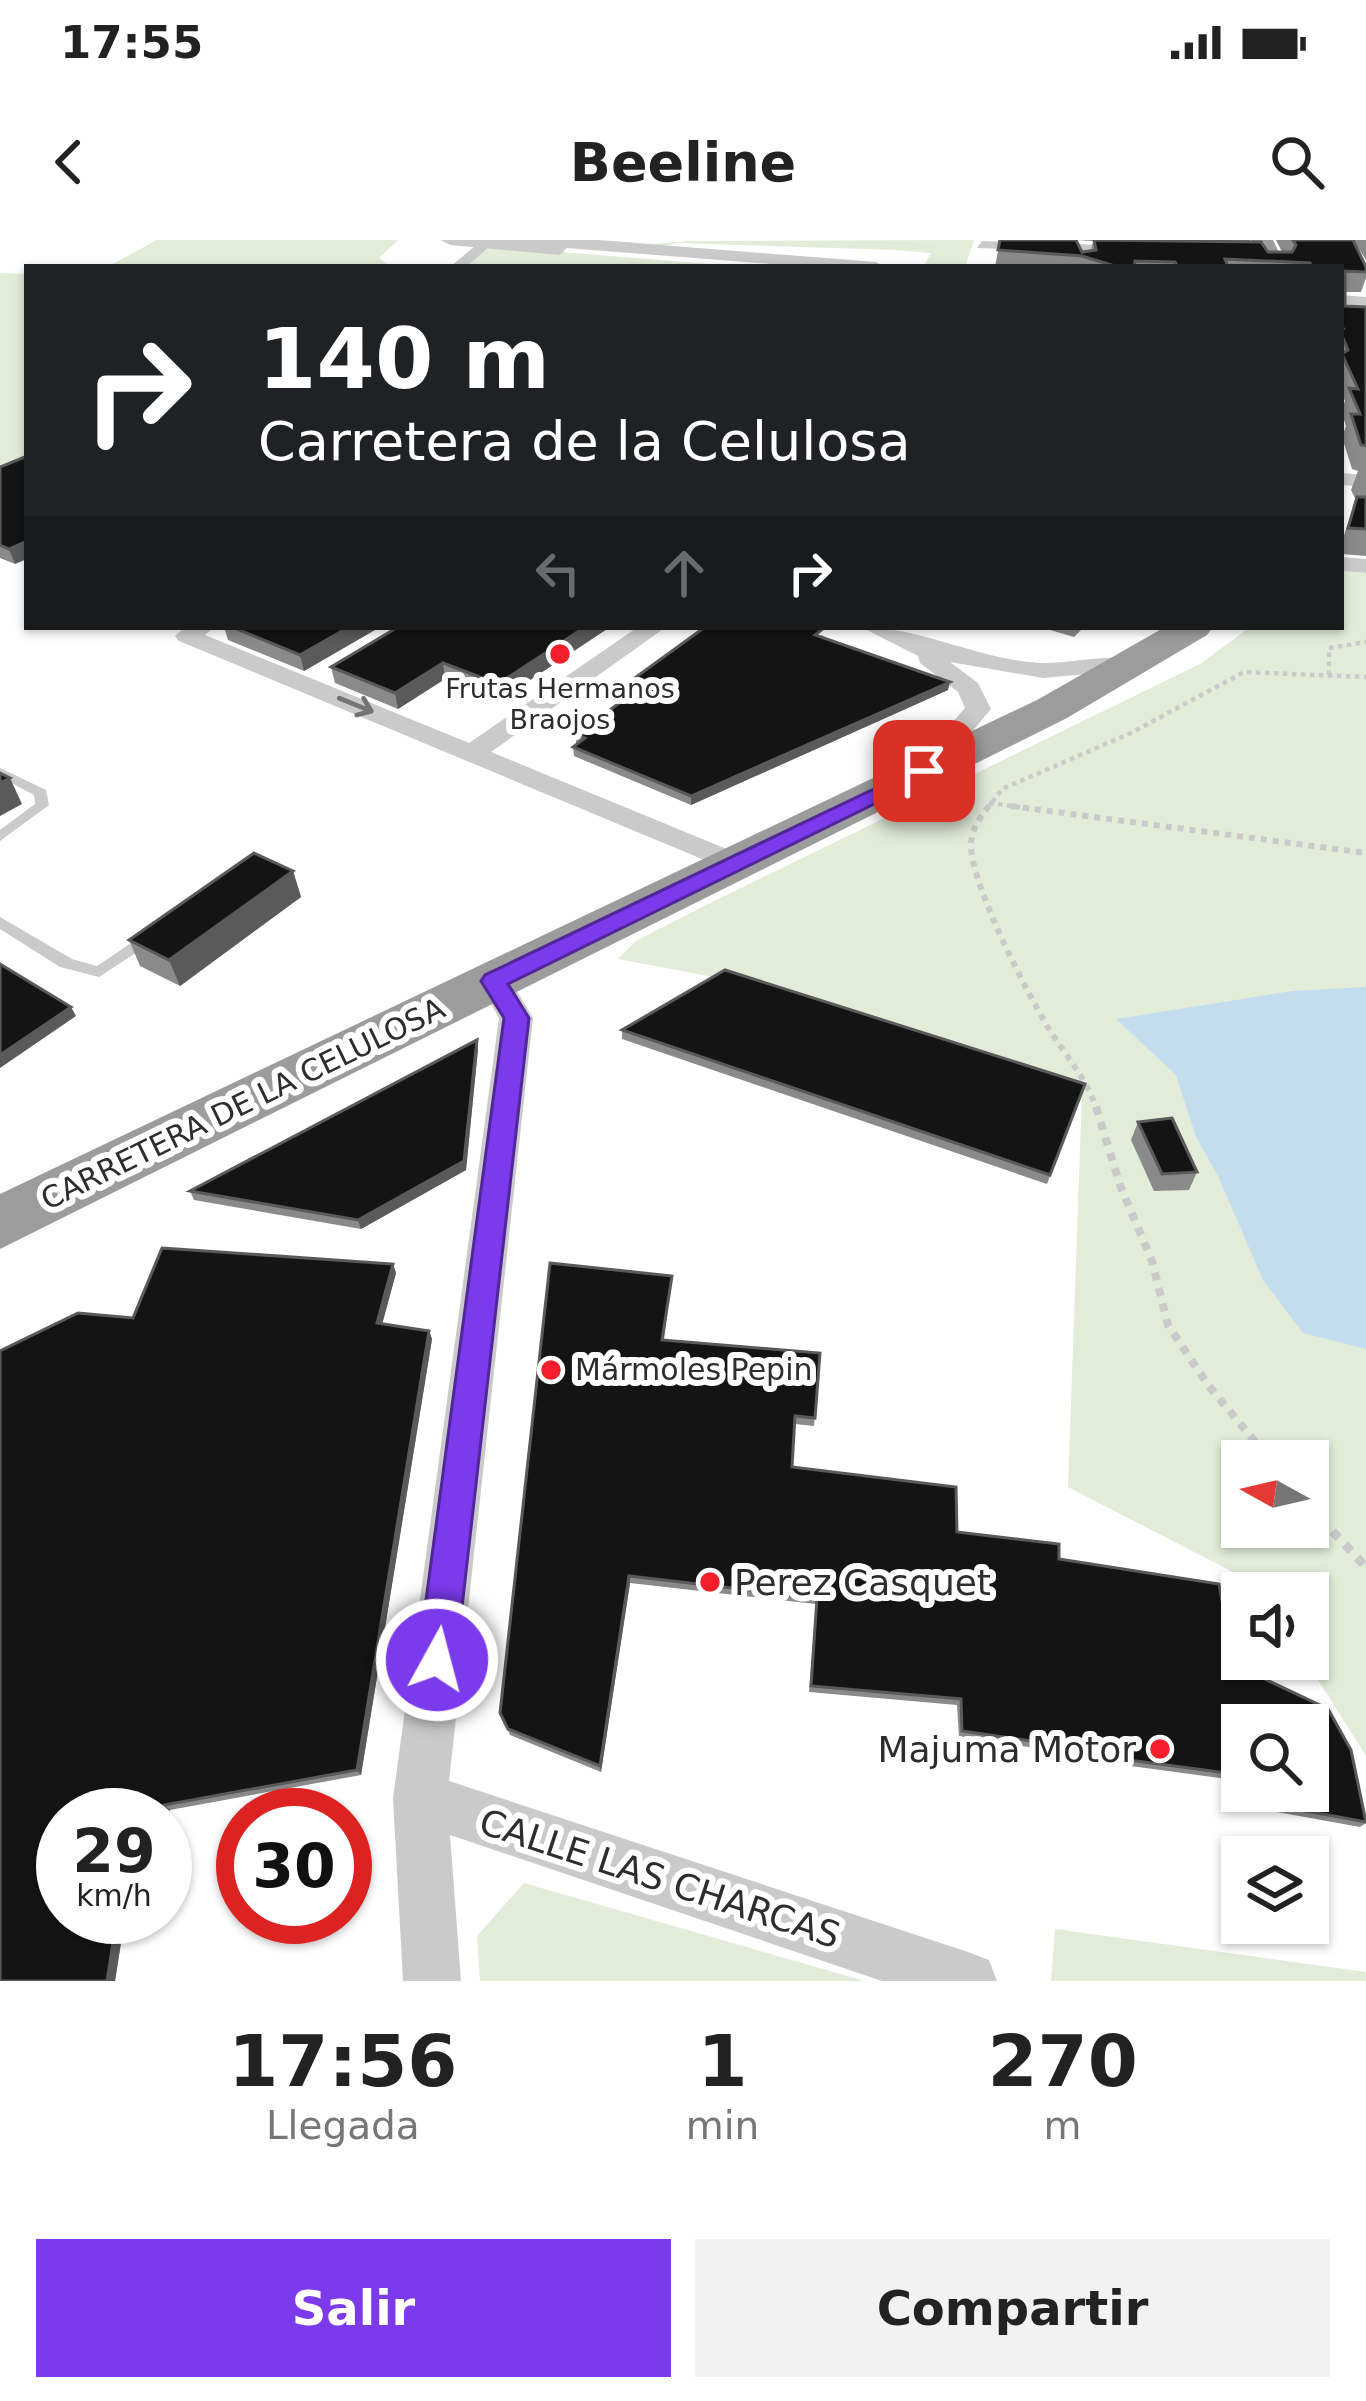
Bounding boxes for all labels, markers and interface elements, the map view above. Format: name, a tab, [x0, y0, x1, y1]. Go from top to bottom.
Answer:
text: 17:55	[60, 16, 203, 69]
icon: back	[36, 129, 102, 195]
icon: search	[1264, 129, 1330, 195]
text: Beeline	[570, 131, 796, 194]
text: 140 m	[258, 310, 550, 408]
icon: right	[60, 312, 216, 468]
text: Carretera de la Celulosa	[258, 410, 910, 473]
icon: left	[525, 540, 591, 606]
icon: ahead	[651, 540, 717, 606]
icon: right	[777, 540, 843, 606]
marker: Frutas Hermanos Braojos	[547, 641, 573, 667]
place label: Frutas Hermanos Braojos	[445, 673, 675, 735]
one-way arrow	[336, 696, 373, 717]
pin	[873, 720, 975, 822]
icon: arrive	[891, 738, 957, 804]
street label: CARRETERA DE LA CELULOSA	[35, 990, 451, 1217]
place label: Mármoles Pepin	[575, 1352, 812, 1387]
marker: Mármoles Pepin	[538, 1357, 564, 1383]
north arrow	[1221, 1440, 1329, 1548]
map controls	[1221, 1440, 1329, 1944]
place label: Perez Casquet	[734, 1562, 991, 1603]
marker: Perez Casquet	[697, 1569, 723, 1595]
button: sound	[1221, 1572, 1329, 1680]
position arrow	[374, 1597, 500, 1723]
button: search	[1221, 1704, 1329, 1812]
place label: Majuma Motor	[877, 1729, 1136, 1770]
marker: Majuma Motor	[1147, 1736, 1173, 1762]
speed limit sign: 30	[216, 1788, 372, 1944]
street label: CALLE LAS CHARCAS	[474, 1801, 845, 1956]
text: 29	[72, 1816, 156, 1886]
button: layers	[1221, 1836, 1329, 1944]
text: km/h	[76, 1878, 152, 1913]
text: 17:56	[228, 2019, 457, 2103]
text: 1	[697, 2019, 747, 2103]
text: 270	[987, 2019, 1138, 2103]
text: Llegada	[266, 2103, 420, 2148]
text: min	[686, 2103, 759, 2148]
text: m	[1044, 2103, 1082, 2148]
button: Salir	[36, 2239, 671, 2377]
button: Compartir	[695, 2239, 1330, 2377]

